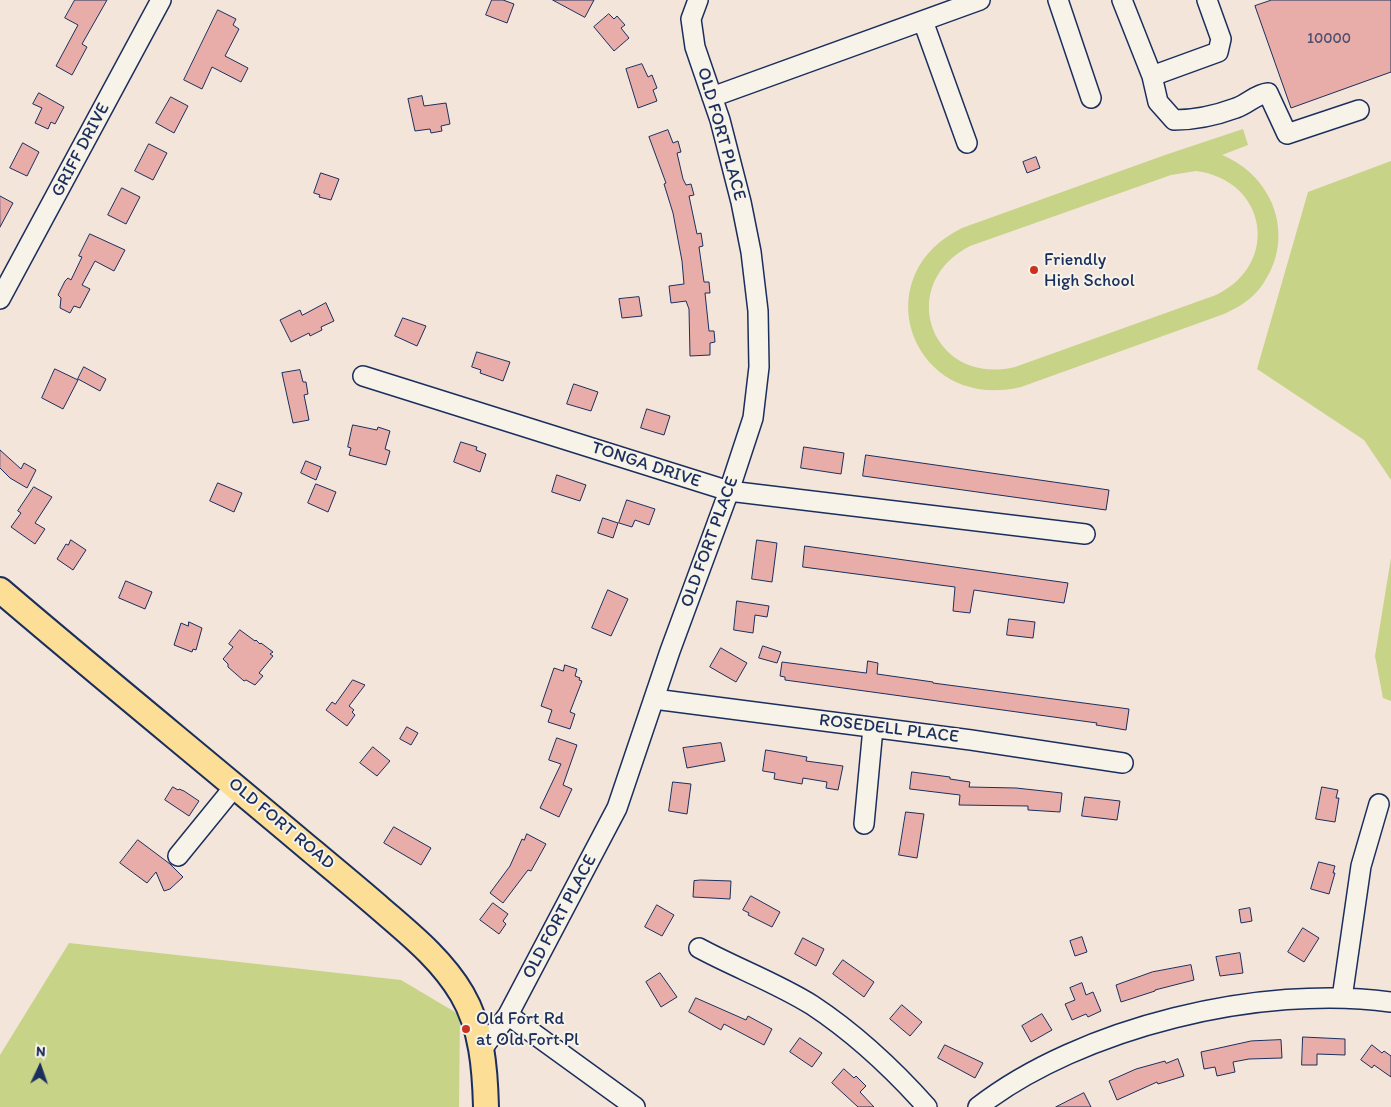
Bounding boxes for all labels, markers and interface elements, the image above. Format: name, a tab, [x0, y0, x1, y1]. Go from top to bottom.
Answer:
house number: 10000	[1307, 30, 1351, 48]
street label: OLD FORT PLACE	[692, 65, 750, 203]
street label: GRIFF DRIVE	[47, 99, 115, 201]
place label: Friendly High School	[1044, 249, 1135, 292]
marker: Friendly High School	[1028, 264, 1040, 276]
street label: TONGA DRIVE	[589, 437, 703, 493]
street label: OLD FORT PLACE	[676, 474, 744, 610]
street label: ROSEDELL PLACE	[818, 710, 960, 748]
street label: OLD FORT ROAD	[224, 773, 338, 875]
street label: OLD FORT PLACE	[518, 851, 602, 983]
place label: Old Fort Rd at Old Fort Pl	[476, 1008, 579, 1050]
marker: Old Fort Rd at Old Fort Pl	[460, 1023, 472, 1035]
north arrow	[15, 1042, 65, 1092]
text: N	[36, 1043, 46, 1060]

